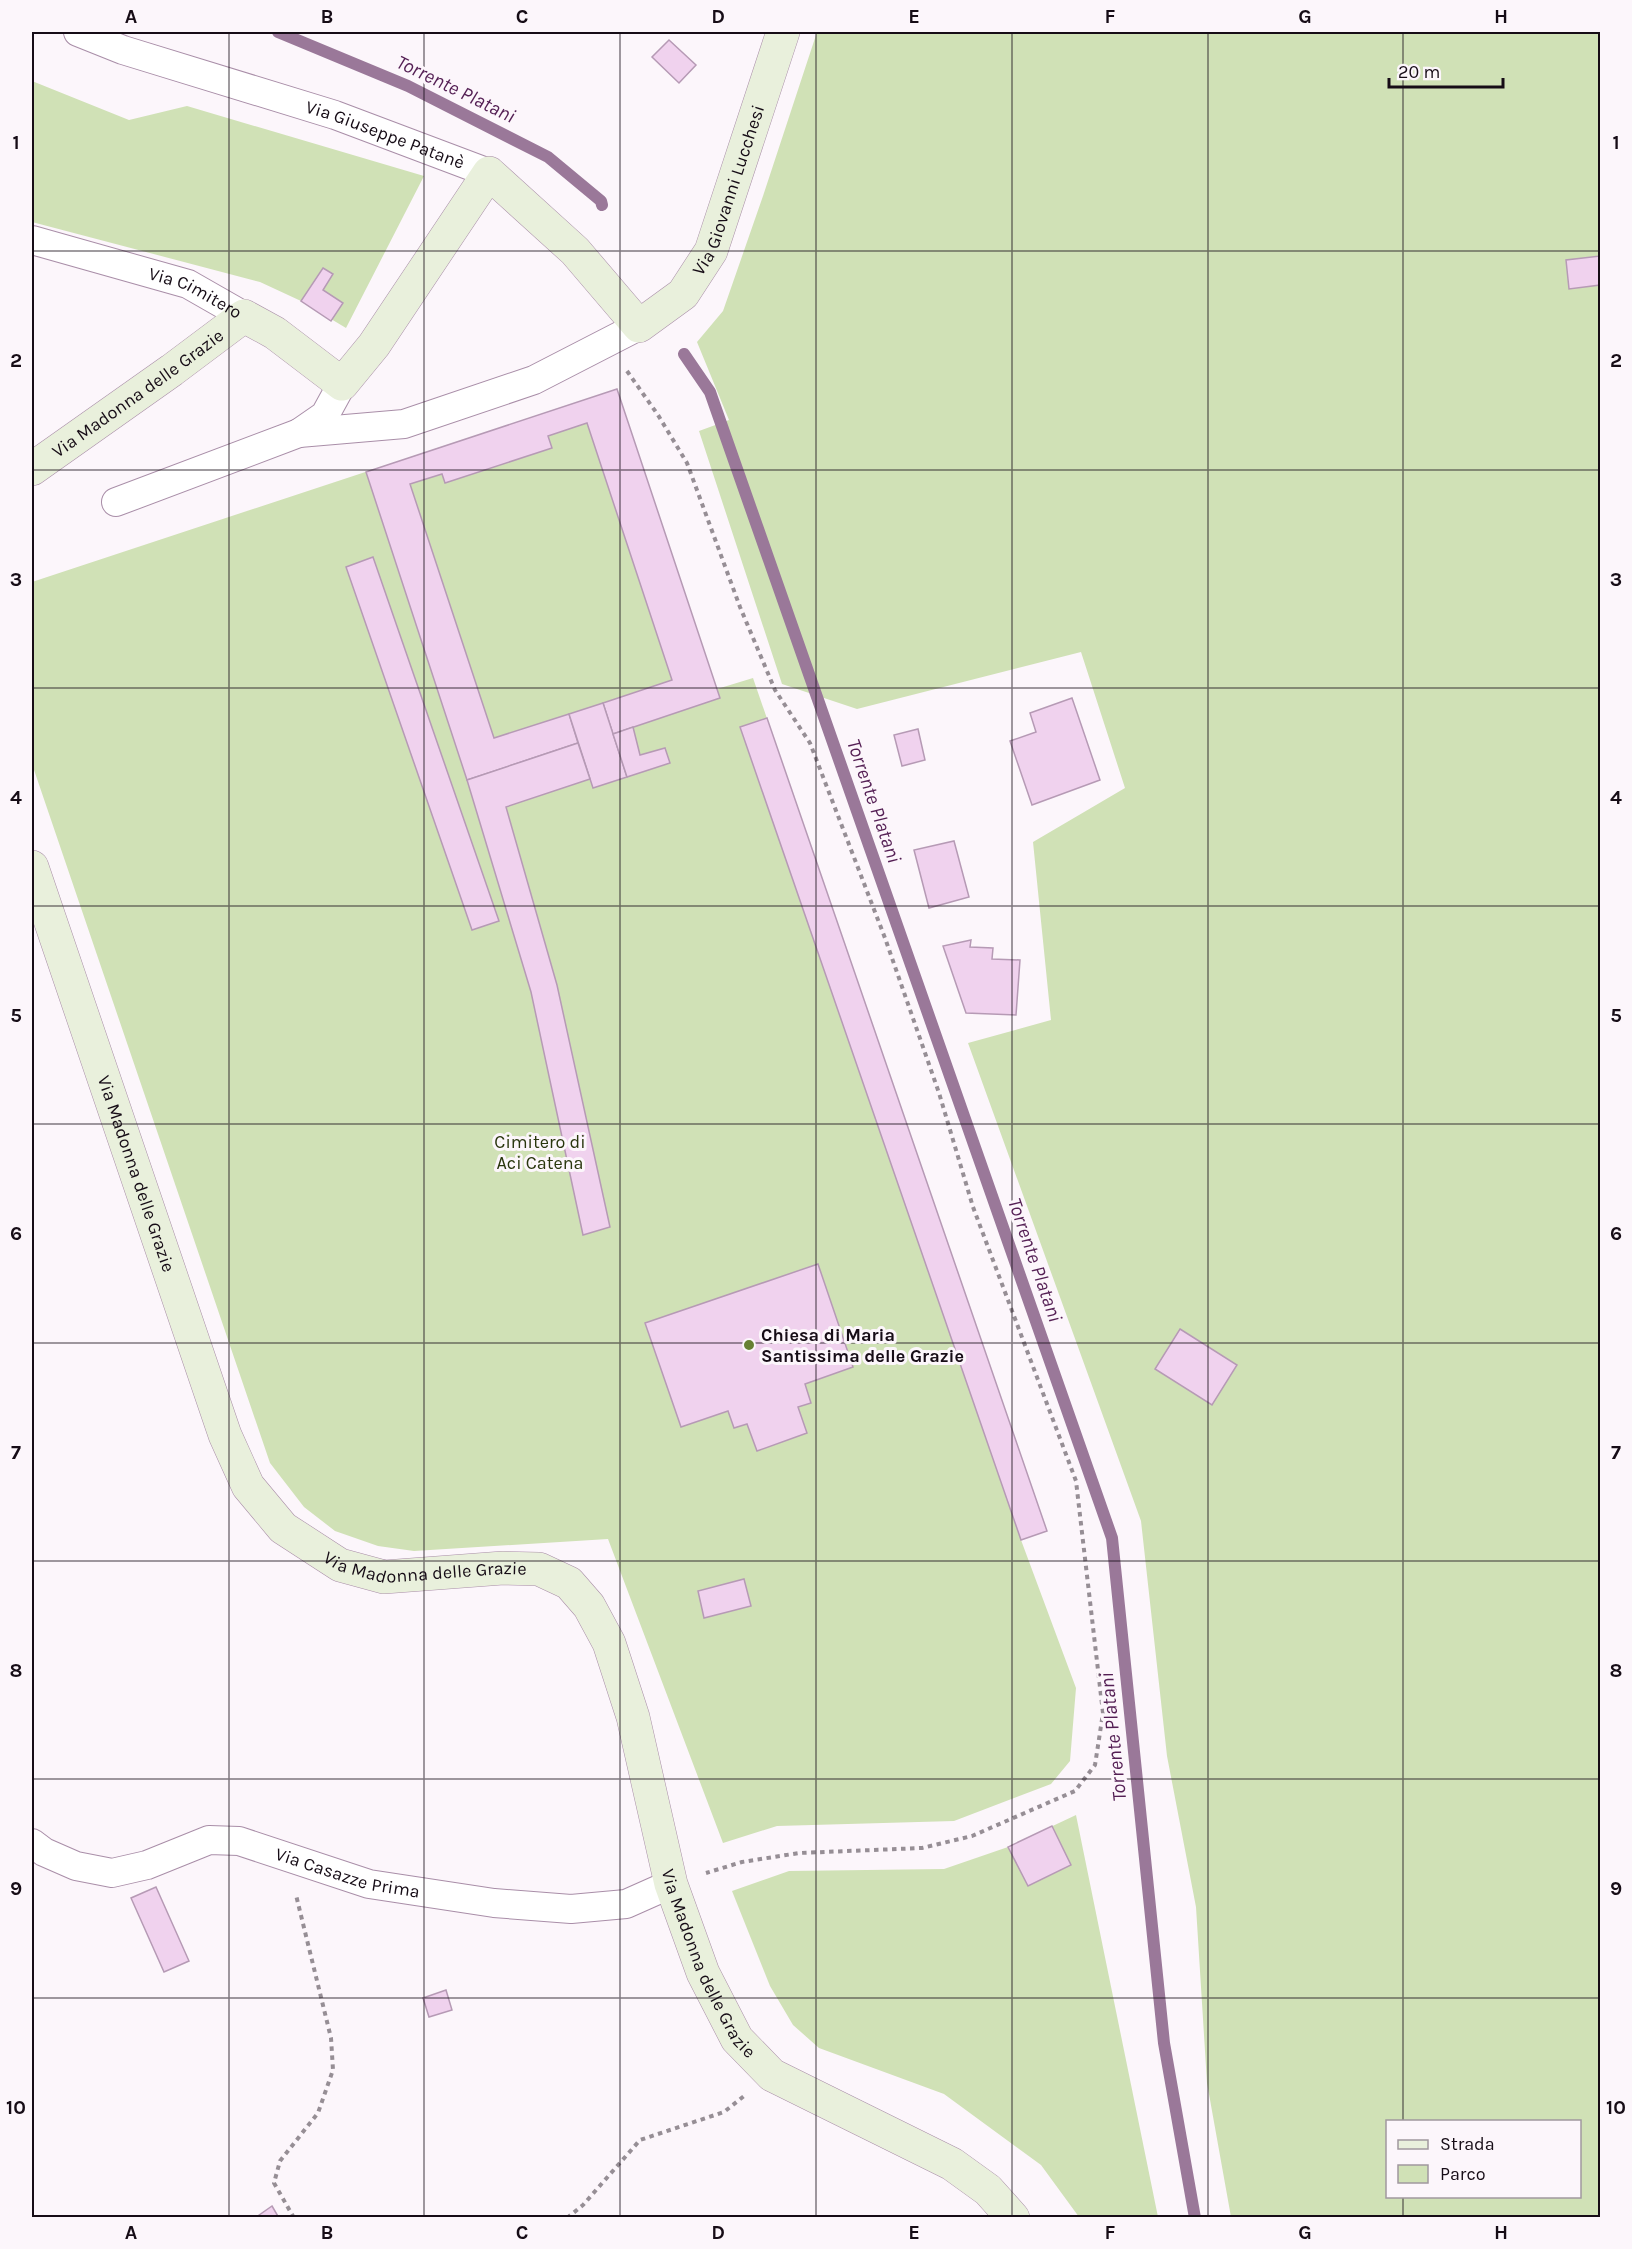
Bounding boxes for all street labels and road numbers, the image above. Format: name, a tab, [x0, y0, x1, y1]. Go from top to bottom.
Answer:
street label: Via Giuseppe Patanè	[303, 96, 468, 174]
street label: Via Giovanni Lucchesi	[687, 102, 769, 279]
street label: Via Cimitero	[146, 262, 246, 323]
street label: Via Madonna delle Grazie	[48, 324, 228, 462]
street label: Via Madonna delle Grazie	[93, 1073, 180, 1275]
street label: Via Madonna delle Grazie	[319, 1546, 527, 1588]
street label: Via Casazze Prima	[273, 1843, 421, 1903]
street label: Via Madonna delle Grazie	[657, 1867, 760, 2063]

